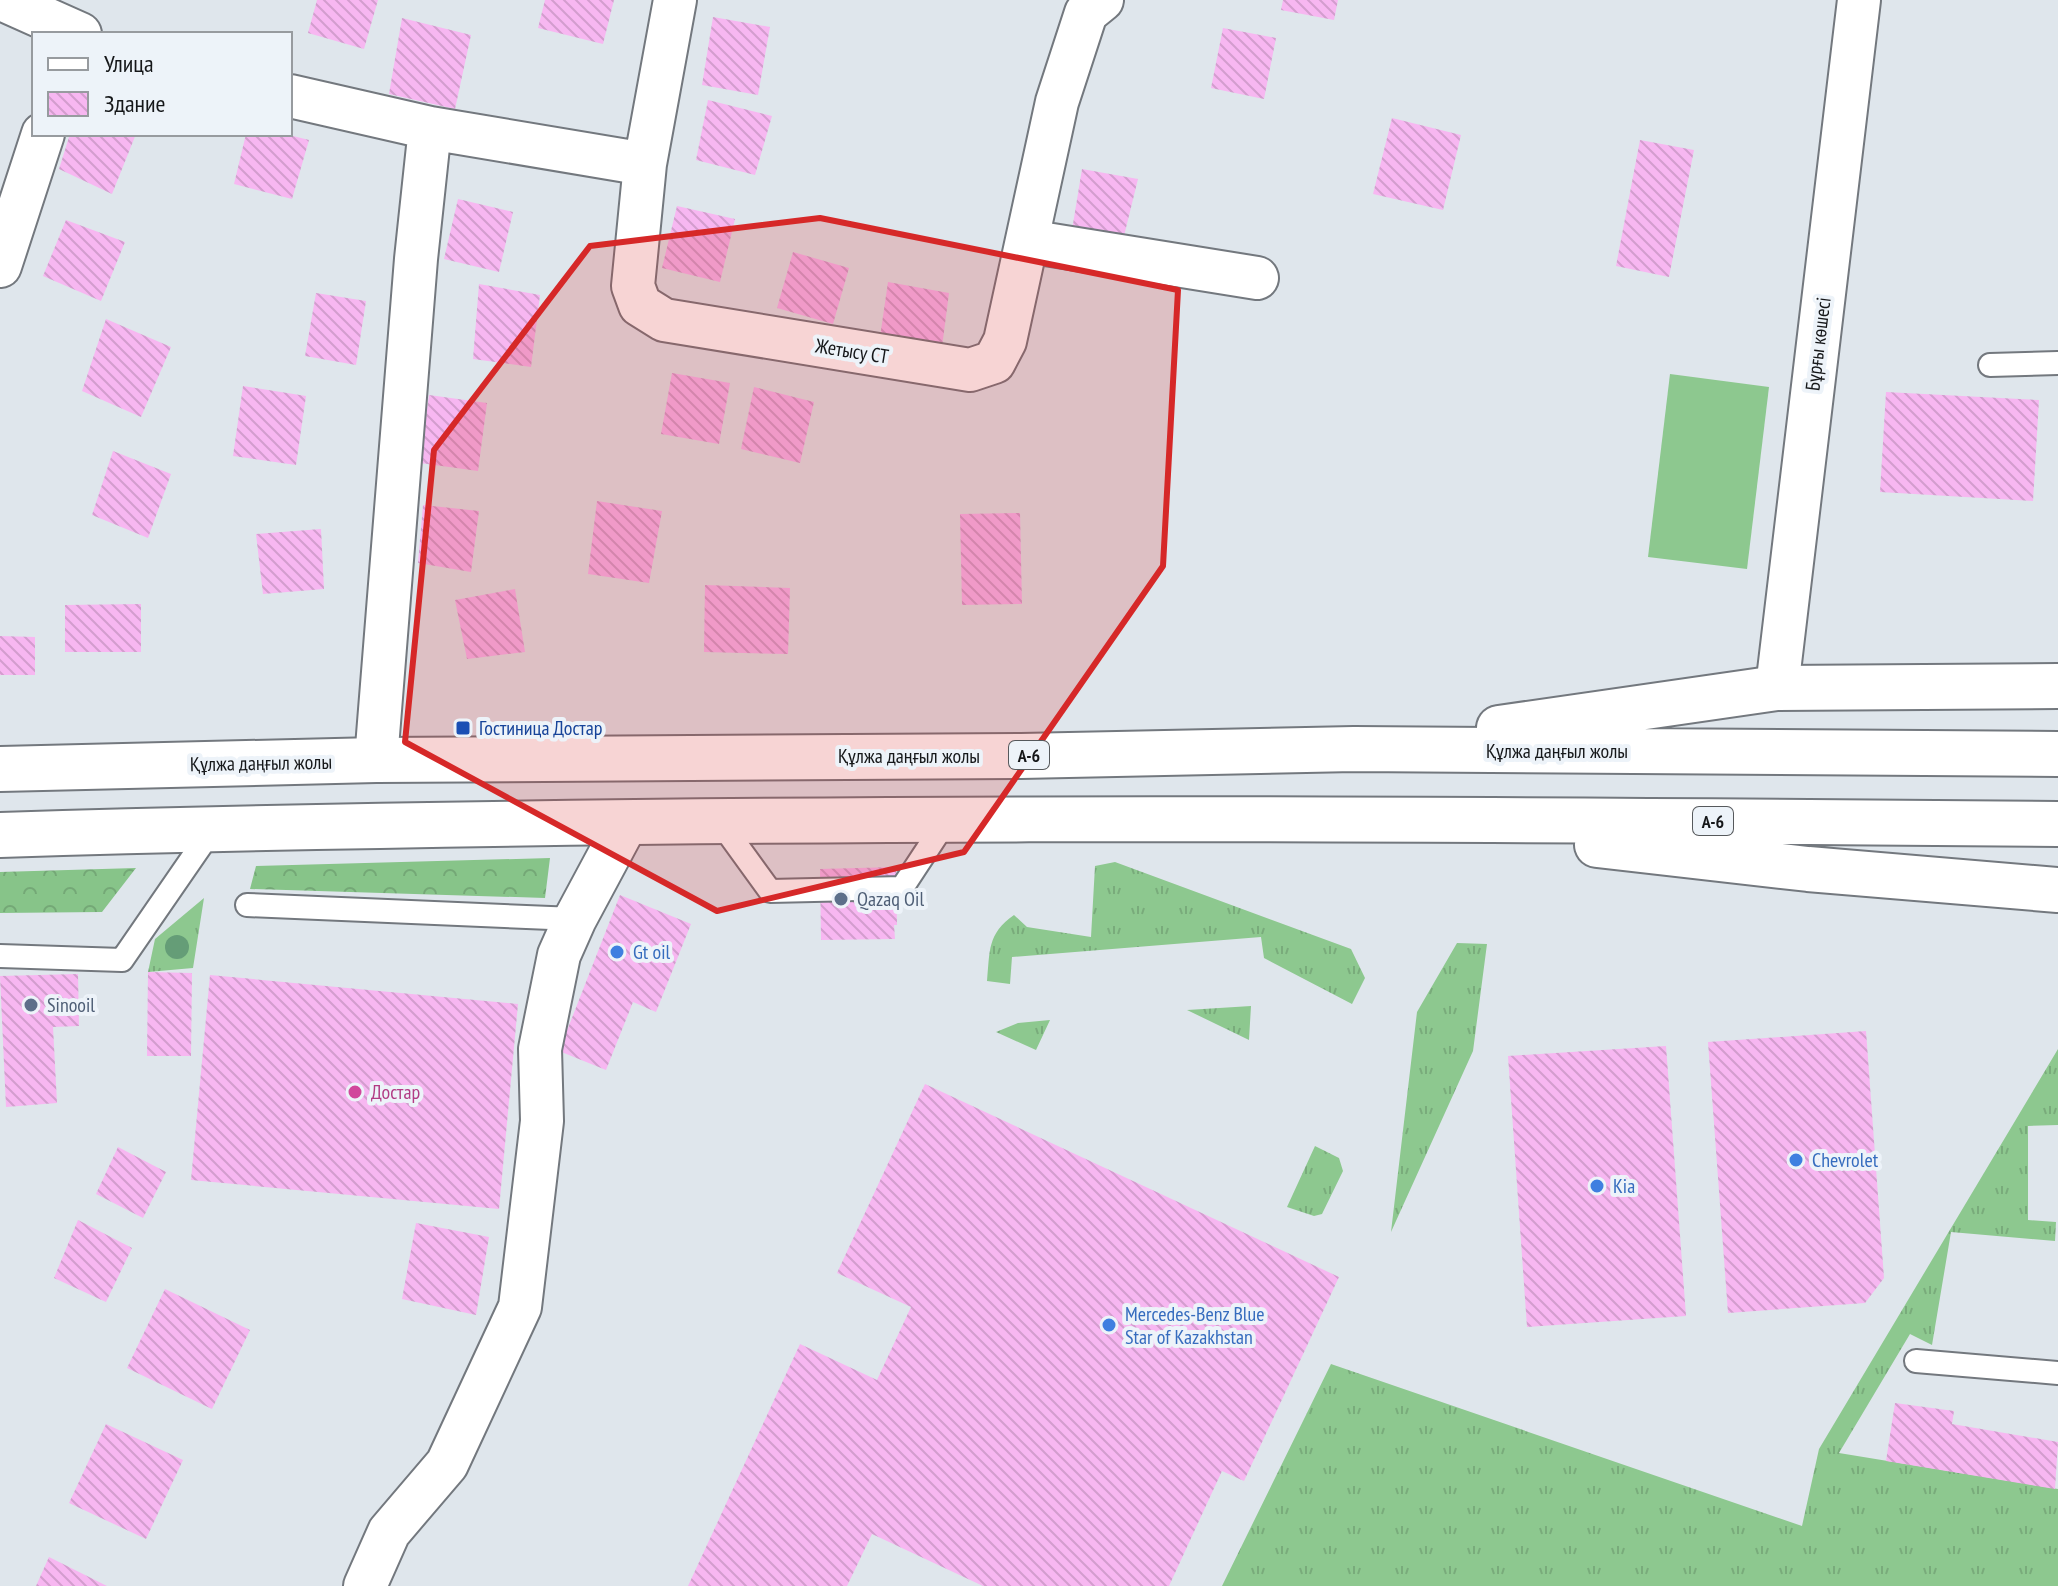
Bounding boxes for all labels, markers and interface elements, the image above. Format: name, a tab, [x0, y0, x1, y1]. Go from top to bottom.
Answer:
legend	[32, 32, 292, 136]
text: Улица	[104, 48, 154, 79]
text: Здание	[104, 88, 165, 119]
street label: Бұрғы көшесі	[1799, 296, 1837, 392]
street label: Жетысу СТ	[813, 332, 890, 370]
place label: Гостиница Достар	[479, 715, 602, 741]
marker: Гостиница Достар	[454, 719, 472, 737]
street label: Құлжа даңғыл жолы	[1486, 738, 1628, 764]
road number: A-6	[1009, 741, 1049, 769]
street label: Құлжа даңғыл жолы	[838, 743, 980, 769]
street label: Құлжа даңғыл жолы	[190, 749, 332, 777]
road number: A-6	[1693, 807, 1733, 835]
place label: Qazaq Oil	[857, 886, 924, 912]
marker: Qazaq Oil	[832, 890, 850, 908]
place label: Gt oil	[633, 939, 671, 965]
marker: Gt oil	[608, 943, 626, 961]
place label: Sinooil	[47, 992, 95, 1018]
marker: Sinooil	[22, 996, 40, 1014]
place label: Достар	[371, 1079, 420, 1105]
marker: Достар	[346, 1083, 364, 1101]
place label: Chevrolet	[1812, 1147, 1879, 1173]
marker: Chevrolet	[1787, 1151, 1805, 1169]
place label: Kia	[1613, 1173, 1635, 1199]
marker: Kia	[1588, 1177, 1606, 1195]
place label: Mercedes-Benz Blue Star of Kazakhstan	[1125, 1301, 1264, 1350]
marker: Mercedes-Benz Blue Star of Kazakhstan	[1100, 1316, 1118, 1334]

